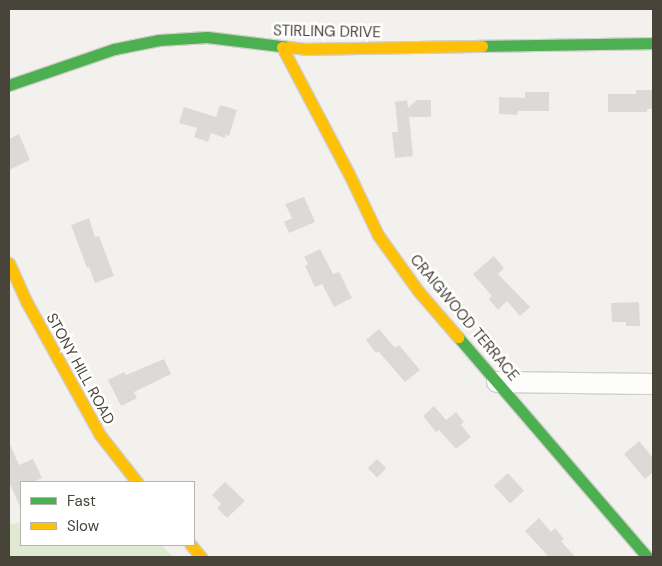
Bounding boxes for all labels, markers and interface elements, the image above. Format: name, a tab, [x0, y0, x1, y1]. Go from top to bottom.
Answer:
street label: STIRLING DRIVE	[273, 22, 381, 42]
street label: CRAIGWOOD TERRACE	[406, 251, 522, 385]
street label: STONY HILL ROAD	[42, 310, 118, 428]
legend	[20, 481, 195, 546]
text: Fast	[67, 491, 96, 511]
text: Slow	[67, 516, 99, 536]

